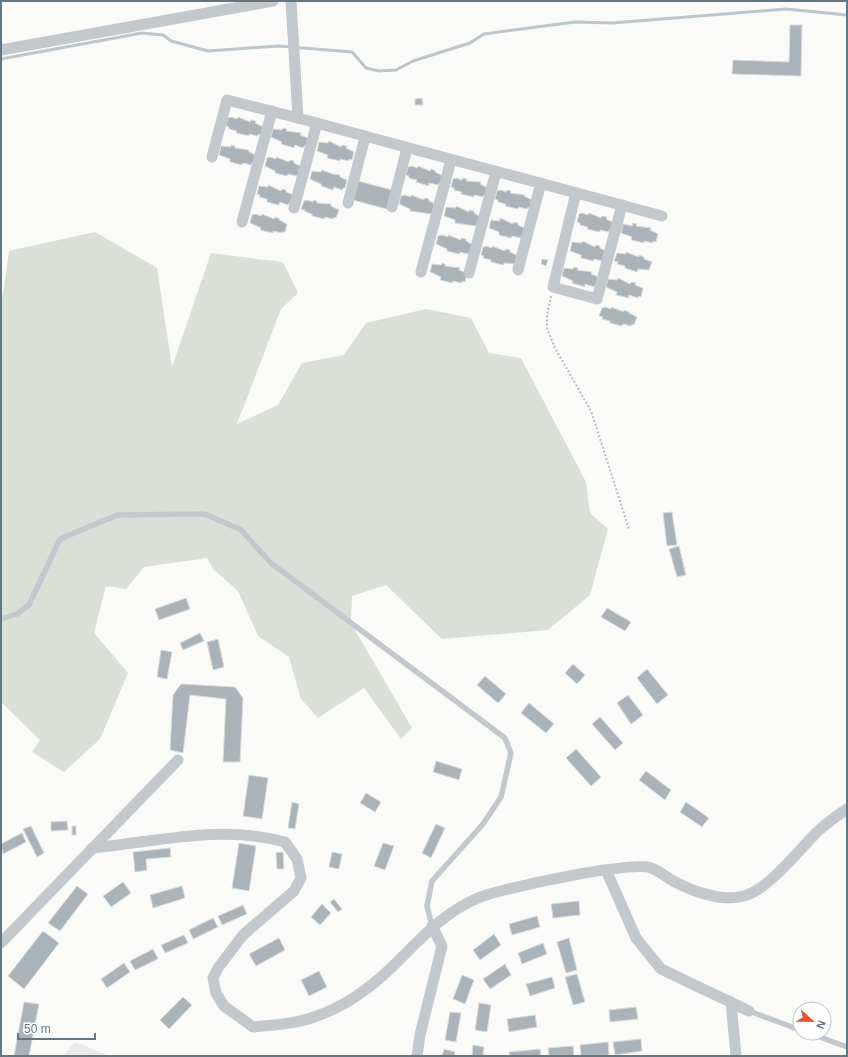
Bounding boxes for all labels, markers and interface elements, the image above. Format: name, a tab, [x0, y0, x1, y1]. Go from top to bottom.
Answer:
north arrow	[792, 1001, 832, 1041]
scale bar	[18, 1015, 95, 1041]
text: N	[814, 1019, 828, 1031]
text: 50 m	[24, 1022, 51, 1036]

